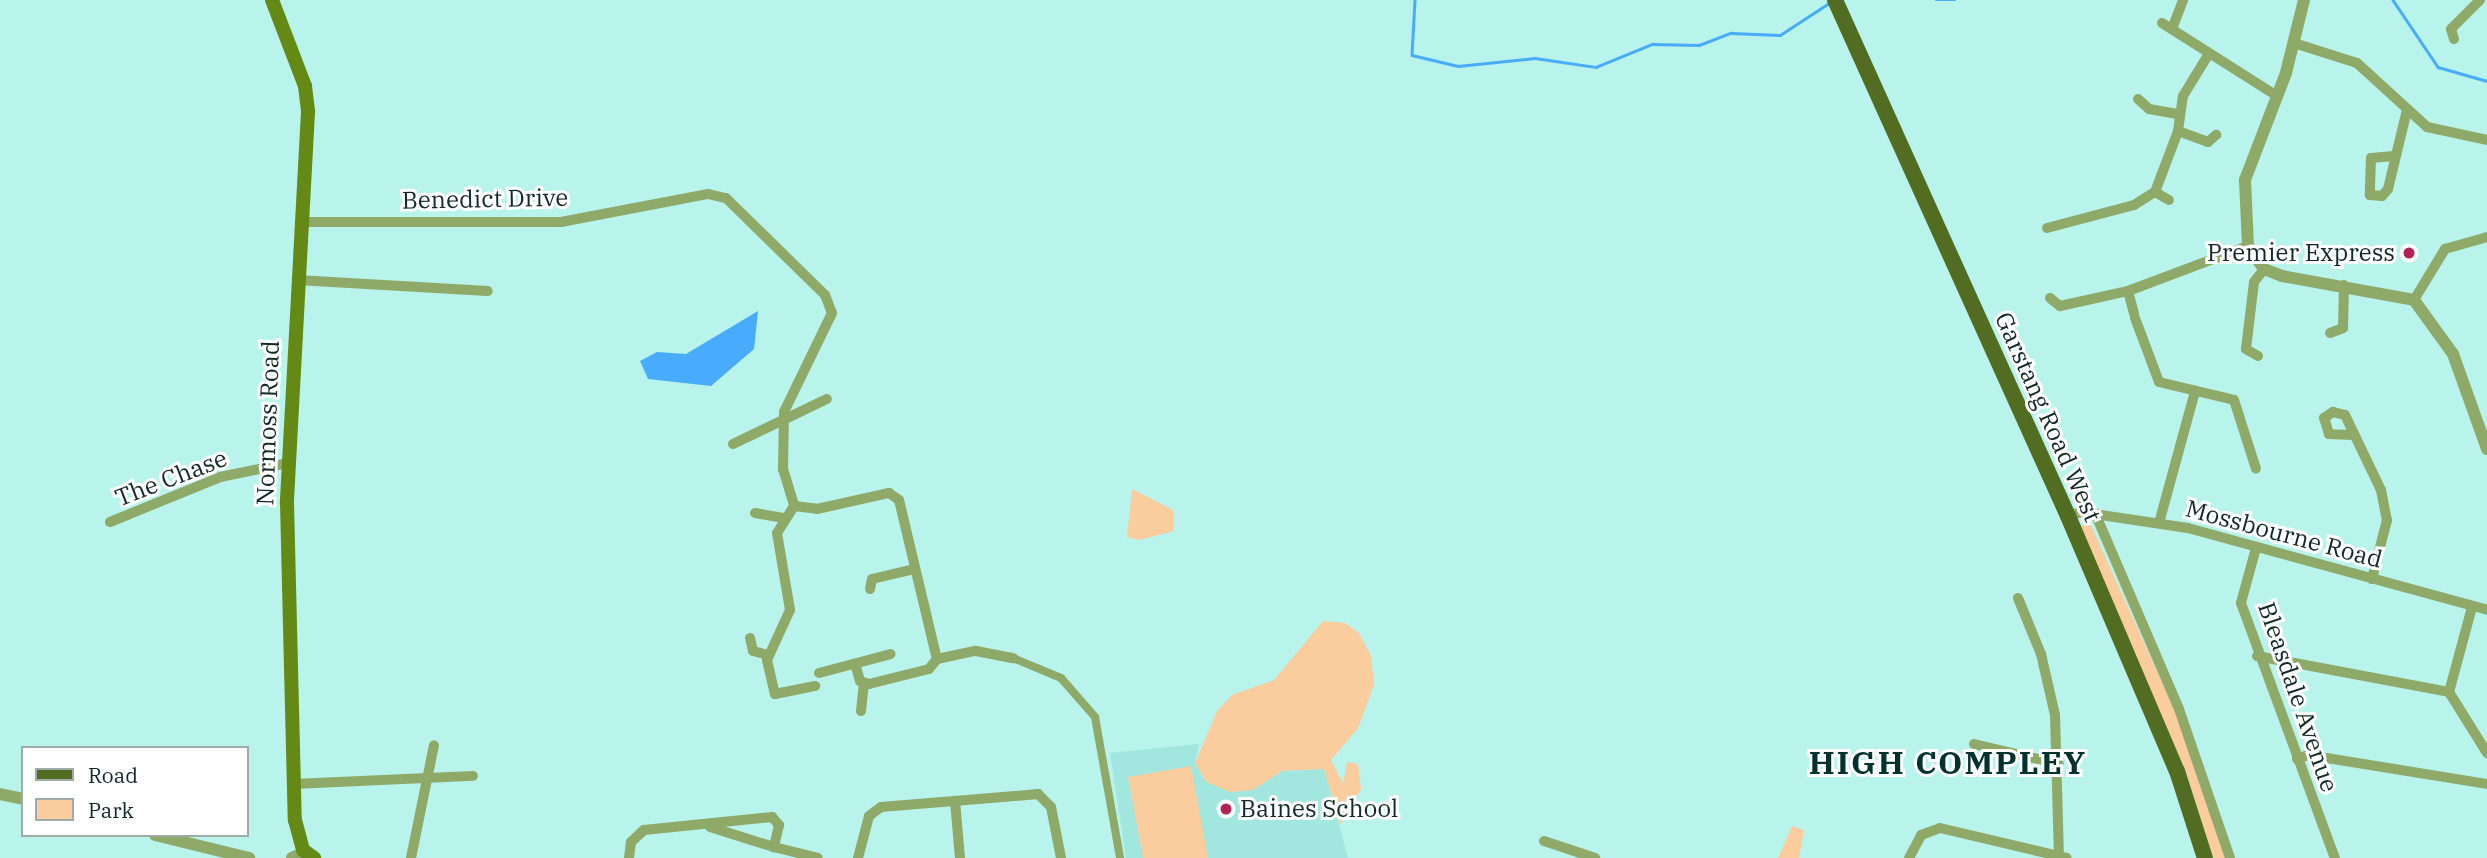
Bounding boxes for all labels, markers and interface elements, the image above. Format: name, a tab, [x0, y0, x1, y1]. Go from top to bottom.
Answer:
street label: Benedict Drive	[401, 183, 569, 215]
place label: Premier Express	[2207, 239, 2395, 267]
marker: Premier Express	[2401, 245, 2417, 261]
street label: Garstang Road West	[1989, 308, 2107, 526]
street label: Normoss Road	[251, 340, 285, 506]
street label: The Chase	[111, 444, 231, 512]
street label: Mossbourne Road	[2183, 494, 2385, 574]
street label: Bleasdale Avenue	[2252, 598, 2344, 796]
district label: HIGH COMPLEY	[1810, 743, 2086, 781]
legend	[21, 746, 248, 837]
text: Road	[88, 761, 138, 789]
place label: Baines School	[1240, 795, 1398, 823]
text: Park	[88, 796, 134, 824]
marker: Baines School	[1218, 801, 1234, 817]

